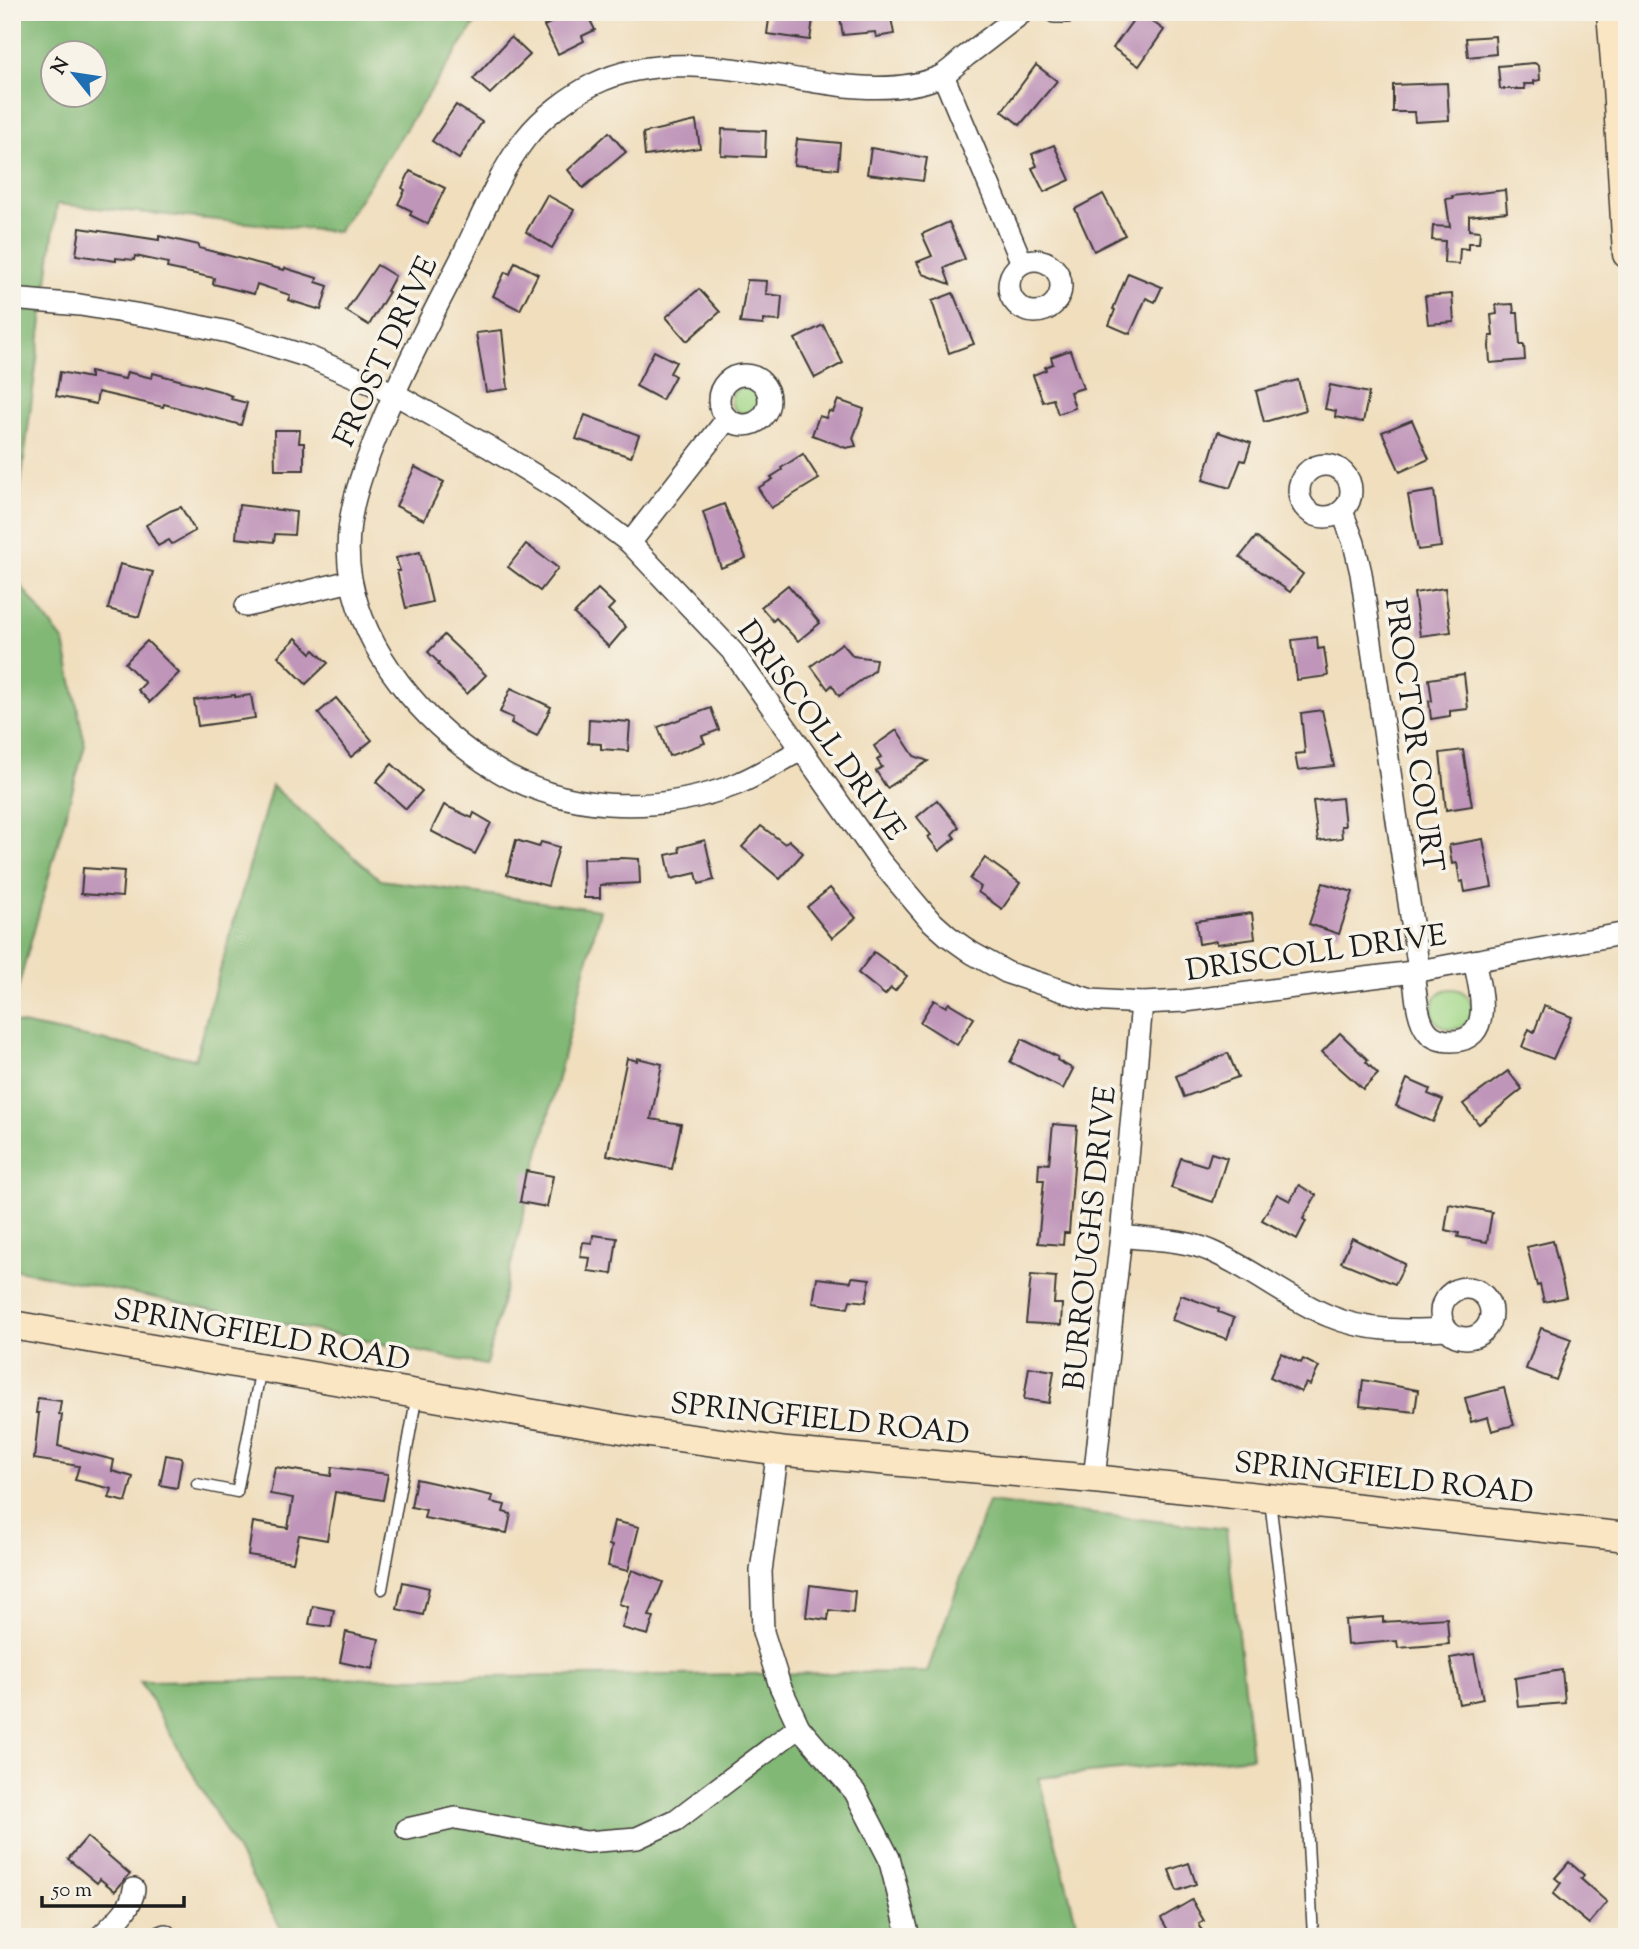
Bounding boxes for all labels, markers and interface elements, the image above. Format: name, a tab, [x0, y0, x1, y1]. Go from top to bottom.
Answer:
north arrow	[38, 38, 108, 108]
text: N	[46, 53, 77, 80]
street label: FROST DRIVE	[324, 250, 450, 454]
street label: PROCTOR COURT	[1372, 596, 1453, 875]
street label: DRISCOLL DRIVE	[725, 612, 915, 850]
street label: DRISCOLL DRIVE	[1183, 915, 1449, 994]
street label: BURROUGHS DRIVE	[1054, 1084, 1129, 1392]
street label: SPRINGFIELD ROAD	[110, 1289, 413, 1384]
street label: SPRINGFIELD ROAD	[668, 1383, 971, 1458]
street label: SPRINGFIELD ROAD	[1232, 1442, 1535, 1517]
scale bar	[42, 1865, 184, 1909]
text: 50 m	[51, 1876, 92, 1906]

